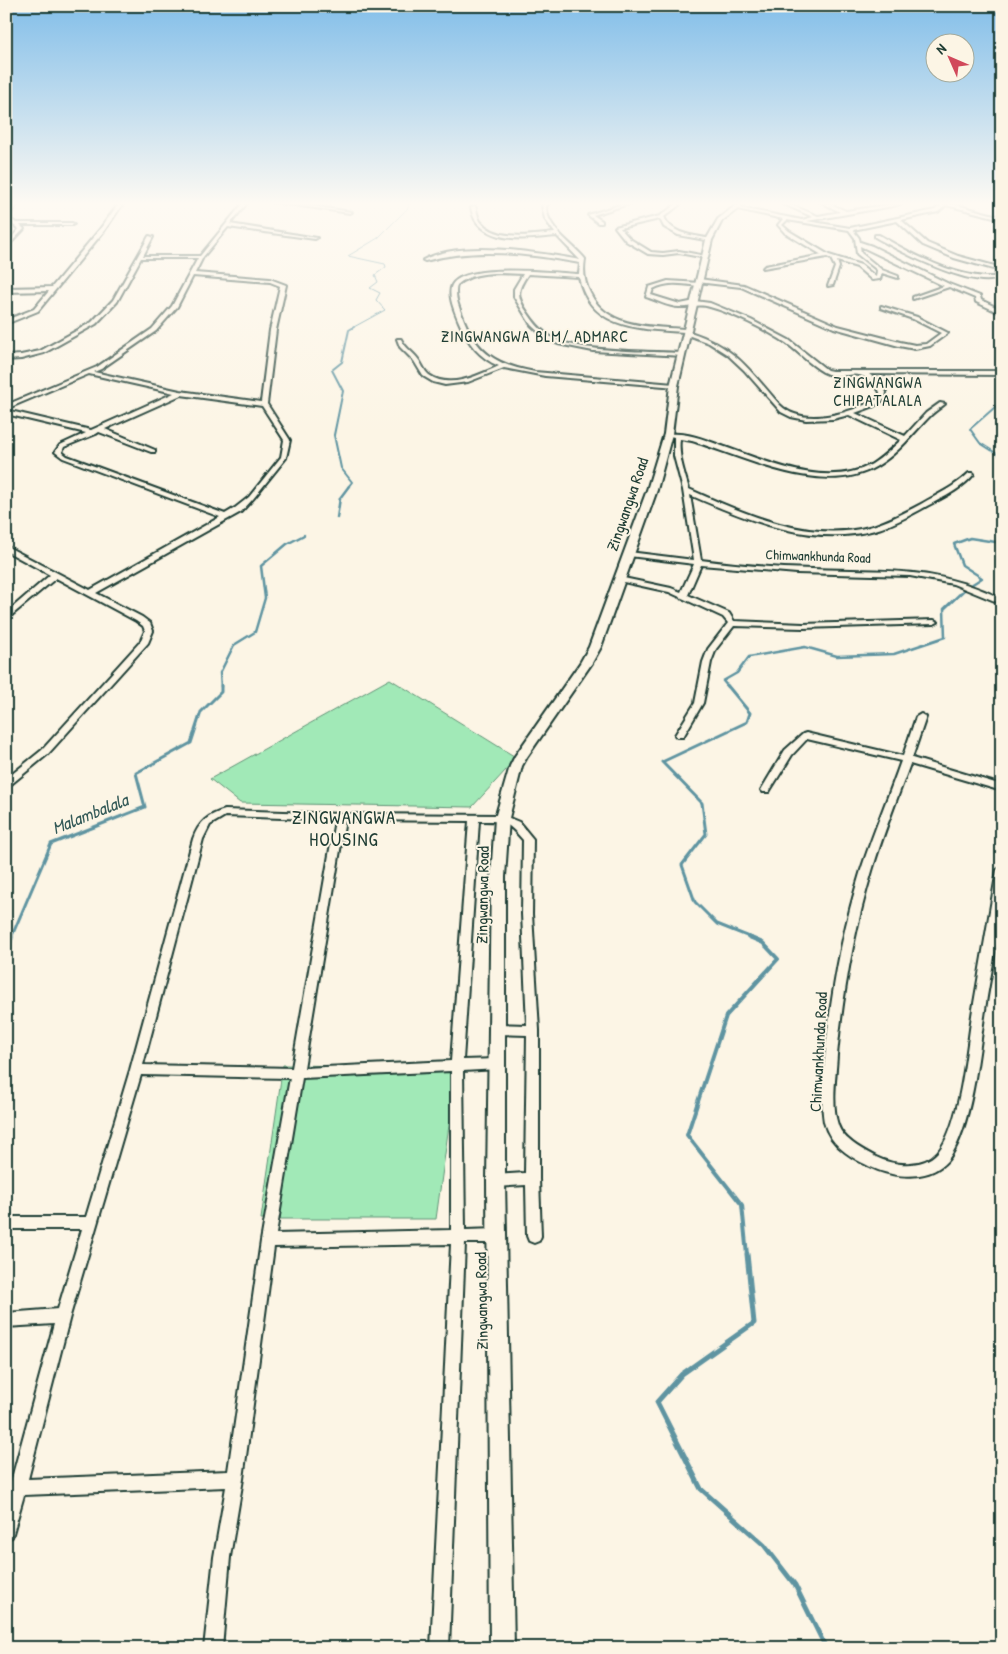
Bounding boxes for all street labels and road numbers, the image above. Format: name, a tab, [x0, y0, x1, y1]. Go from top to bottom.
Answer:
street label: Zingwangwa Road	[601, 454, 653, 554]
street label: Chimwankhunda Road	[765, 544, 871, 567]
street label: Zingwangwa Road	[470, 846, 494, 944]
street label: Chimwankhunda Road	[804, 991, 832, 1113]
street label: Zingwangwa Road	[469, 1252, 493, 1350]

